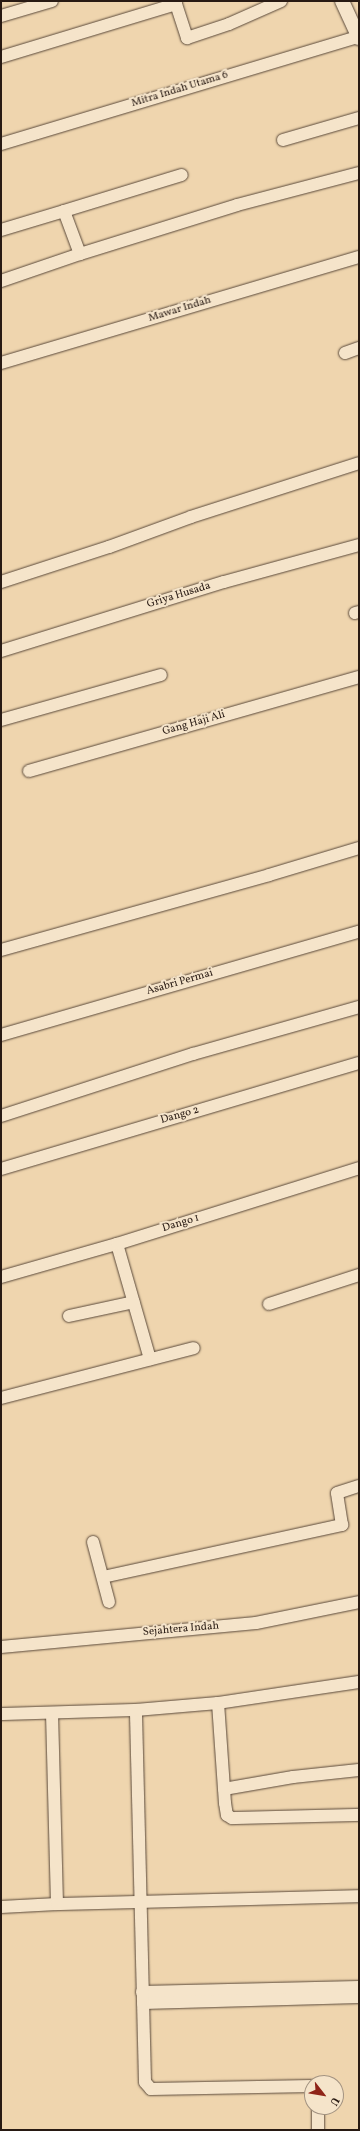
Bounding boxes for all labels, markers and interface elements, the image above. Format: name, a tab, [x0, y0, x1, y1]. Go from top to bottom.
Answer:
street label: Mitra Indah Utama 6	[130, 69, 230, 111]
street label: Mawar Indah	[147, 294, 213, 326]
street label: Griya Husada	[146, 580, 212, 612]
street label: Gang Haji Ali	[161, 709, 227, 739]
street label: Asabri Permai	[145, 967, 215, 999]
street label: Dango 2	[159, 1104, 201, 1128]
street label: Dango 1	[161, 1212, 201, 1236]
street label: Sejahtera Indah	[142, 1620, 220, 1640]
north arrow	[304, 2075, 344, 2115]
text: U	[325, 2094, 342, 2108]

